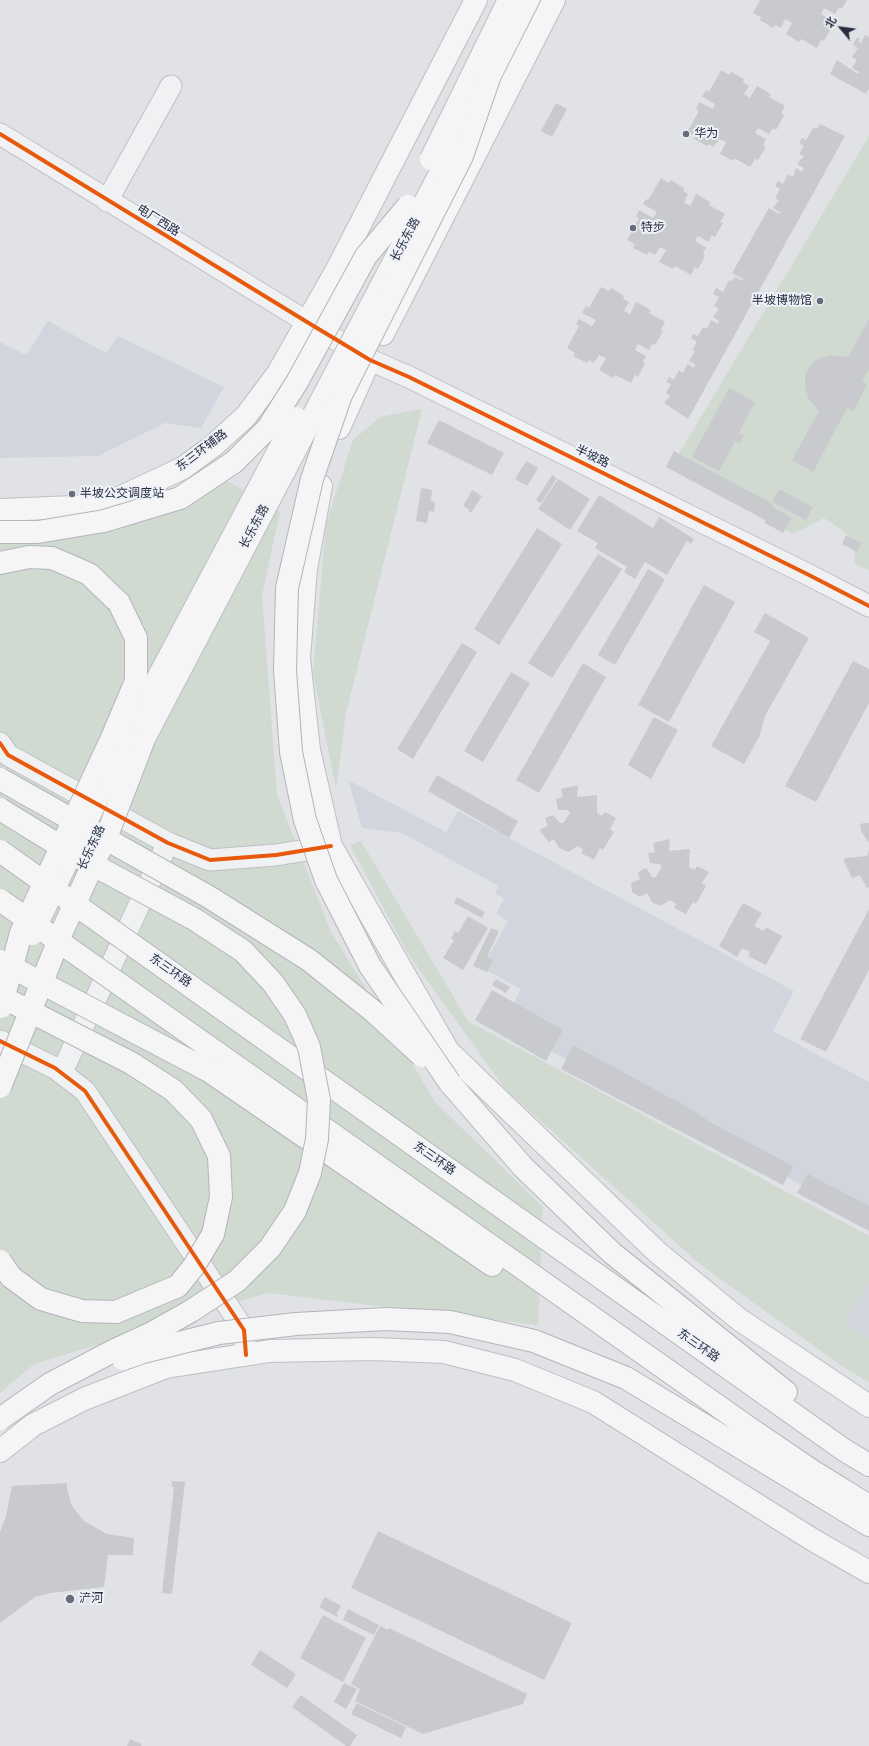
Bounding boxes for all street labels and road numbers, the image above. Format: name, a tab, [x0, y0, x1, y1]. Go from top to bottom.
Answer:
street label: 电厂西路	[134, 202, 182, 240]
street label: 长乐东路	[388, 215, 424, 265]
street label: 东三环辅路	[174, 427, 230, 475]
street label: 半坡路	[573, 443, 611, 471]
street label: 长乐东路	[237, 502, 273, 552]
street label: 长乐东路	[75, 823, 109, 873]
street label: 东三环路	[146, 951, 194, 991]
street label: 东三环路	[410, 1139, 458, 1179]
street label: 东三环路	[674, 1326, 722, 1366]

